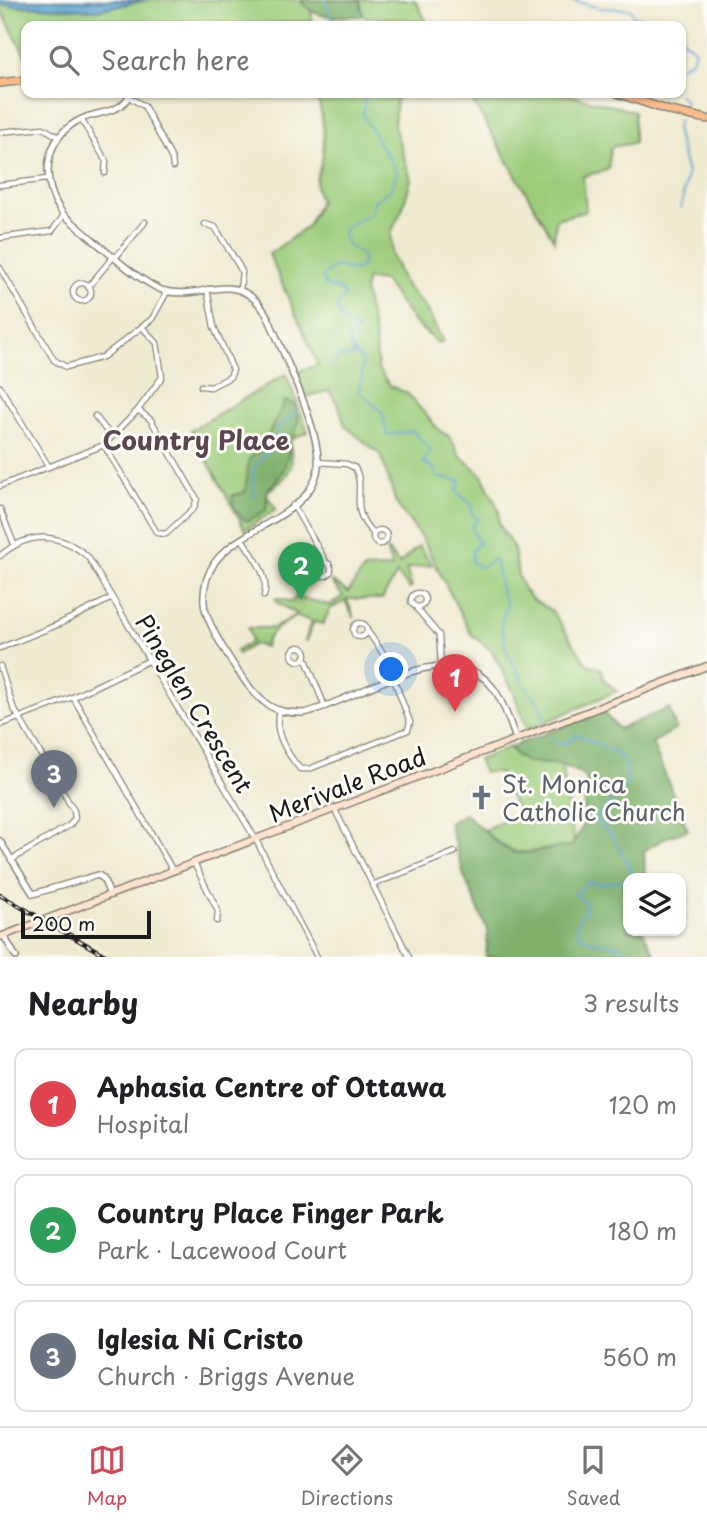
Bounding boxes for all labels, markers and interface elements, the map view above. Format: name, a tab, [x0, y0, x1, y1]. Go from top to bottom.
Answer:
search box	[21, 21, 686, 98]
text: Search here	[101, 40, 250, 79]
icon: search	[45, 41, 83, 79]
district label: Country Place	[102, 420, 290, 459]
pin: 2	[278, 542, 324, 600]
street label: Pineglen Crescent	[127, 607, 263, 799]
your location	[374, 652, 408, 686]
pin: 1	[432, 654, 478, 712]
street label: Merivale Road	[263, 738, 431, 830]
pin: 3	[31, 750, 77, 808]
place label: St. Monica Catholic Church	[502, 765, 686, 829]
church icon: St. Monica Catholic Church	[468, 783, 496, 811]
map controls	[623, 873, 686, 936]
button: layers	[623, 873, 686, 936]
scale bar	[21, 908, 150, 940]
text: 200 m	[32, 909, 95, 937]
text: Nearby	[28, 980, 138, 1025]
text: 3 results	[583, 985, 679, 1020]
text: Aphasia Centre of Ottawa	[97, 1067, 446, 1106]
text: 1	[48, 1087, 59, 1122]
text: 120 m	[609, 1087, 677, 1122]
text: Hospital	[97, 1106, 189, 1141]
text: Country Place Finger Park	[97, 1193, 444, 1232]
text: 2	[45, 1213, 61, 1248]
text: 180 m	[608, 1213, 677, 1248]
text: Park · Lacewood Court	[97, 1232, 347, 1267]
text: Iglesia Ni Cristo	[97, 1319, 303, 1358]
text: 3	[45, 1339, 61, 1374]
text: 560 m	[602, 1339, 677, 1374]
text: Church · Briggs Avenue	[97, 1358, 355, 1393]
tab: Map	[87, 1441, 127, 1511]
tab: Directions	[301, 1441, 393, 1511]
tab: Saved	[566, 1441, 620, 1511]

